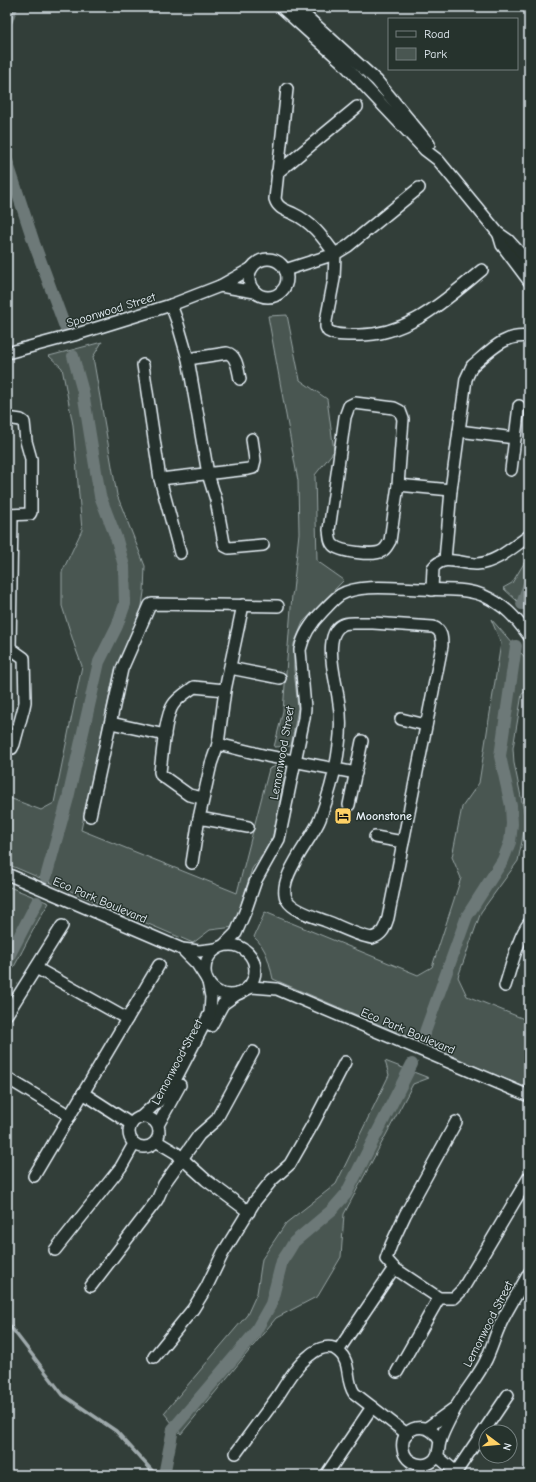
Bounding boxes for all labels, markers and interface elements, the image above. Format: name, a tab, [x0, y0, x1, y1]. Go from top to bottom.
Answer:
legend	[388, 18, 518, 70]
text: Road	[424, 27, 450, 41]
text: Park	[424, 47, 447, 61]
street label: Spoonwood Street	[65, 290, 158, 330]
street label: Lemonwood Street	[267, 705, 297, 801]
hotel icon: Moonstone	[333, 806, 353, 826]
place label: Moonstone	[356, 809, 412, 823]
street label: Eco Park Boulevard	[51, 874, 149, 926]
street label: Eco Park Boulevard	[359, 1005, 457, 1057]
street label: Lemonwood Street	[149, 1016, 206, 1107]
street label: Lemonwood Street	[460, 1278, 516, 1369]
north arrow	[478, 1424, 518, 1464]
text: N	[500, 1441, 514, 1452]

